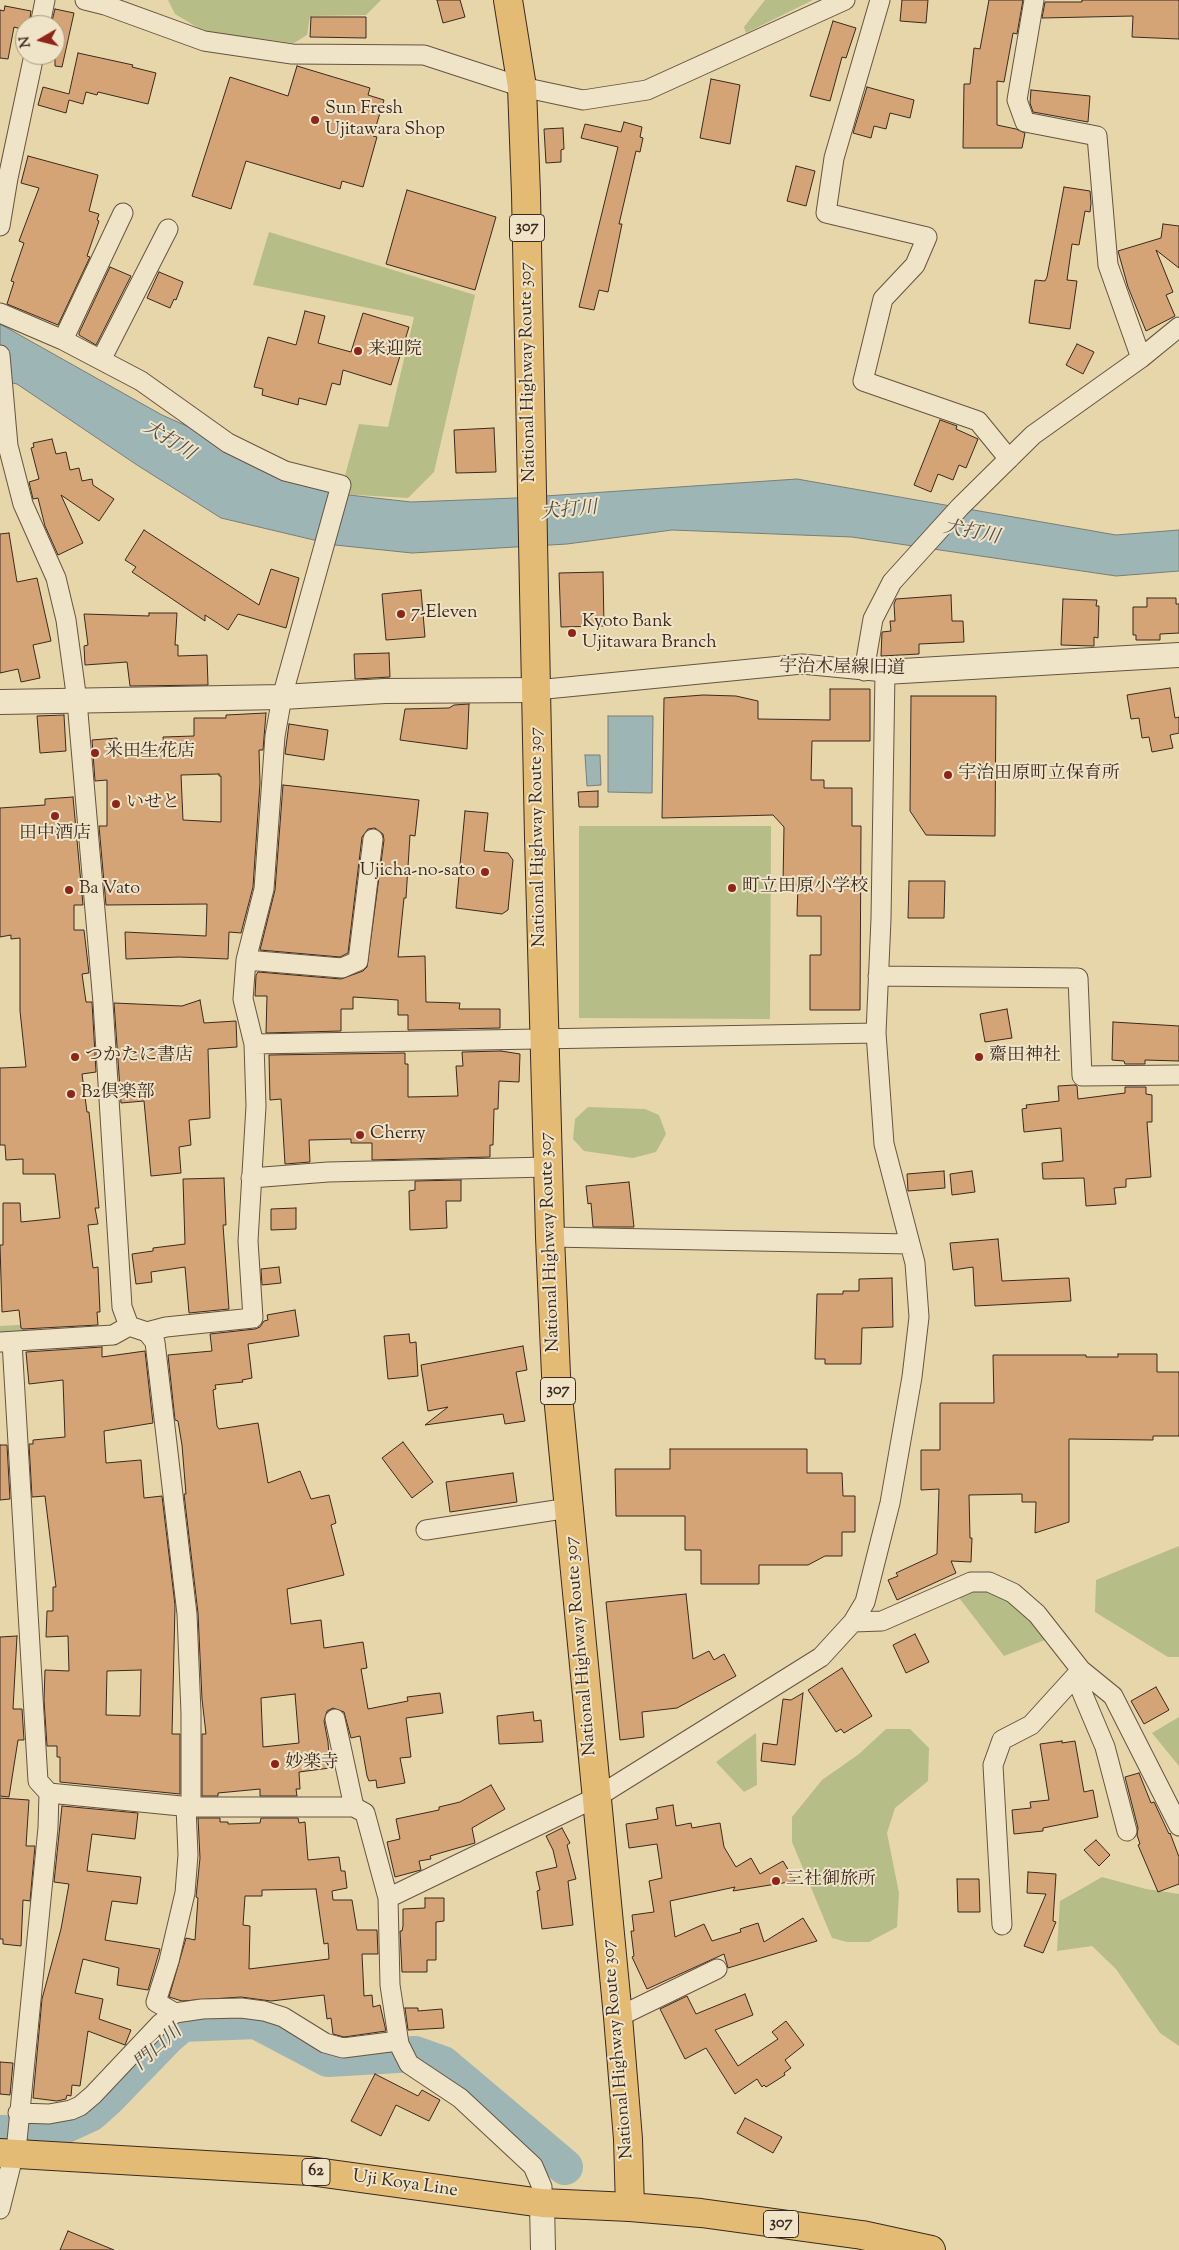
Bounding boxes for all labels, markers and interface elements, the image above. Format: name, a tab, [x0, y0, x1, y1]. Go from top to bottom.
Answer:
north arrow	[15, 15, 65, 65]
text: N	[15, 35, 37, 49]
place label: Sun Fresh Ujitawara Shop	[325, 99, 445, 142]
marker: Sun Fresh Ujitawara Shop	[309, 114, 321, 126]
road number: 307	[510, 214, 544, 242]
street label: National Highway Route 307	[516, 262, 542, 482]
place label: 来迎院	[368, 340, 422, 362]
marker: 来迎院	[352, 345, 364, 357]
water label: 犬打川	[138, 417, 198, 467]
water label: 犬打川	[540, 498, 598, 526]
water label: 犬打川	[941, 517, 1001, 551]
place label: 7-Eleven	[411, 603, 478, 625]
marker: 7-Eleven	[395, 608, 407, 620]
place label: Kyoto Bank Ujitawara Branch	[582, 612, 717, 654]
marker: Kyoto Bank Ujitawara Branch	[566, 627, 578, 639]
street label: 宇治木屋線旧道	[779, 657, 905, 681]
street label: National Highway Route 307	[526, 727, 552, 947]
place label: 米田生花店	[105, 742, 195, 764]
marker: 米田生花店	[89, 747, 101, 759]
place label: 宇治田原町立保育所	[958, 764, 1120, 786]
marker: 宇治田原町立保育所	[942, 769, 954, 781]
place label: いせと	[126, 793, 180, 815]
marker: いせと	[110, 798, 122, 810]
marker: 田中酒店	[49, 810, 61, 822]
place label: 田中酒店	[19, 824, 91, 846]
place label: Ujicha-no-sato	[360, 861, 475, 883]
marker: Ujicha-no-sato	[479, 866, 491, 878]
place label: 町立田原小学校	[742, 877, 868, 899]
place label: Ba Vato	[79, 879, 140, 901]
marker: 町立田原小学校	[726, 882, 738, 894]
marker: Ba Vato	[63, 884, 75, 896]
place label: つかたに書店	[85, 1046, 193, 1068]
place label: 齋田神社	[989, 1046, 1061, 1068]
marker: つかたに書店	[69, 1051, 81, 1063]
marker: 齋田神社	[973, 1051, 985, 1063]
place label: B2倶楽部	[81, 1083, 155, 1105]
marker: B2倶楽部	[65, 1088, 77, 1100]
place label: Cherry	[370, 1124, 426, 1146]
marker: Cherry	[354, 1129, 366, 1141]
street label: National Highway Route 307	[536, 1131, 566, 1353]
road number: 307	[540, 1378, 576, 1404]
street label: National Highway Route 307	[562, 1535, 602, 1757]
place label: 妙楽寺	[285, 1753, 339, 1775]
marker: 妙楽寺	[269, 1758, 281, 1770]
place label: 三社御旅所	[786, 1870, 876, 1892]
marker: 三社御旅所	[770, 1875, 782, 1887]
street label: National Highway Route 307	[599, 1938, 639, 2160]
water label: 門口川	[130, 2021, 188, 2077]
road number: 62	[302, 2158, 330, 2186]
street label: Uji Koya Line	[351, 2167, 459, 2203]
road number: 307	[764, 2210, 798, 2238]

